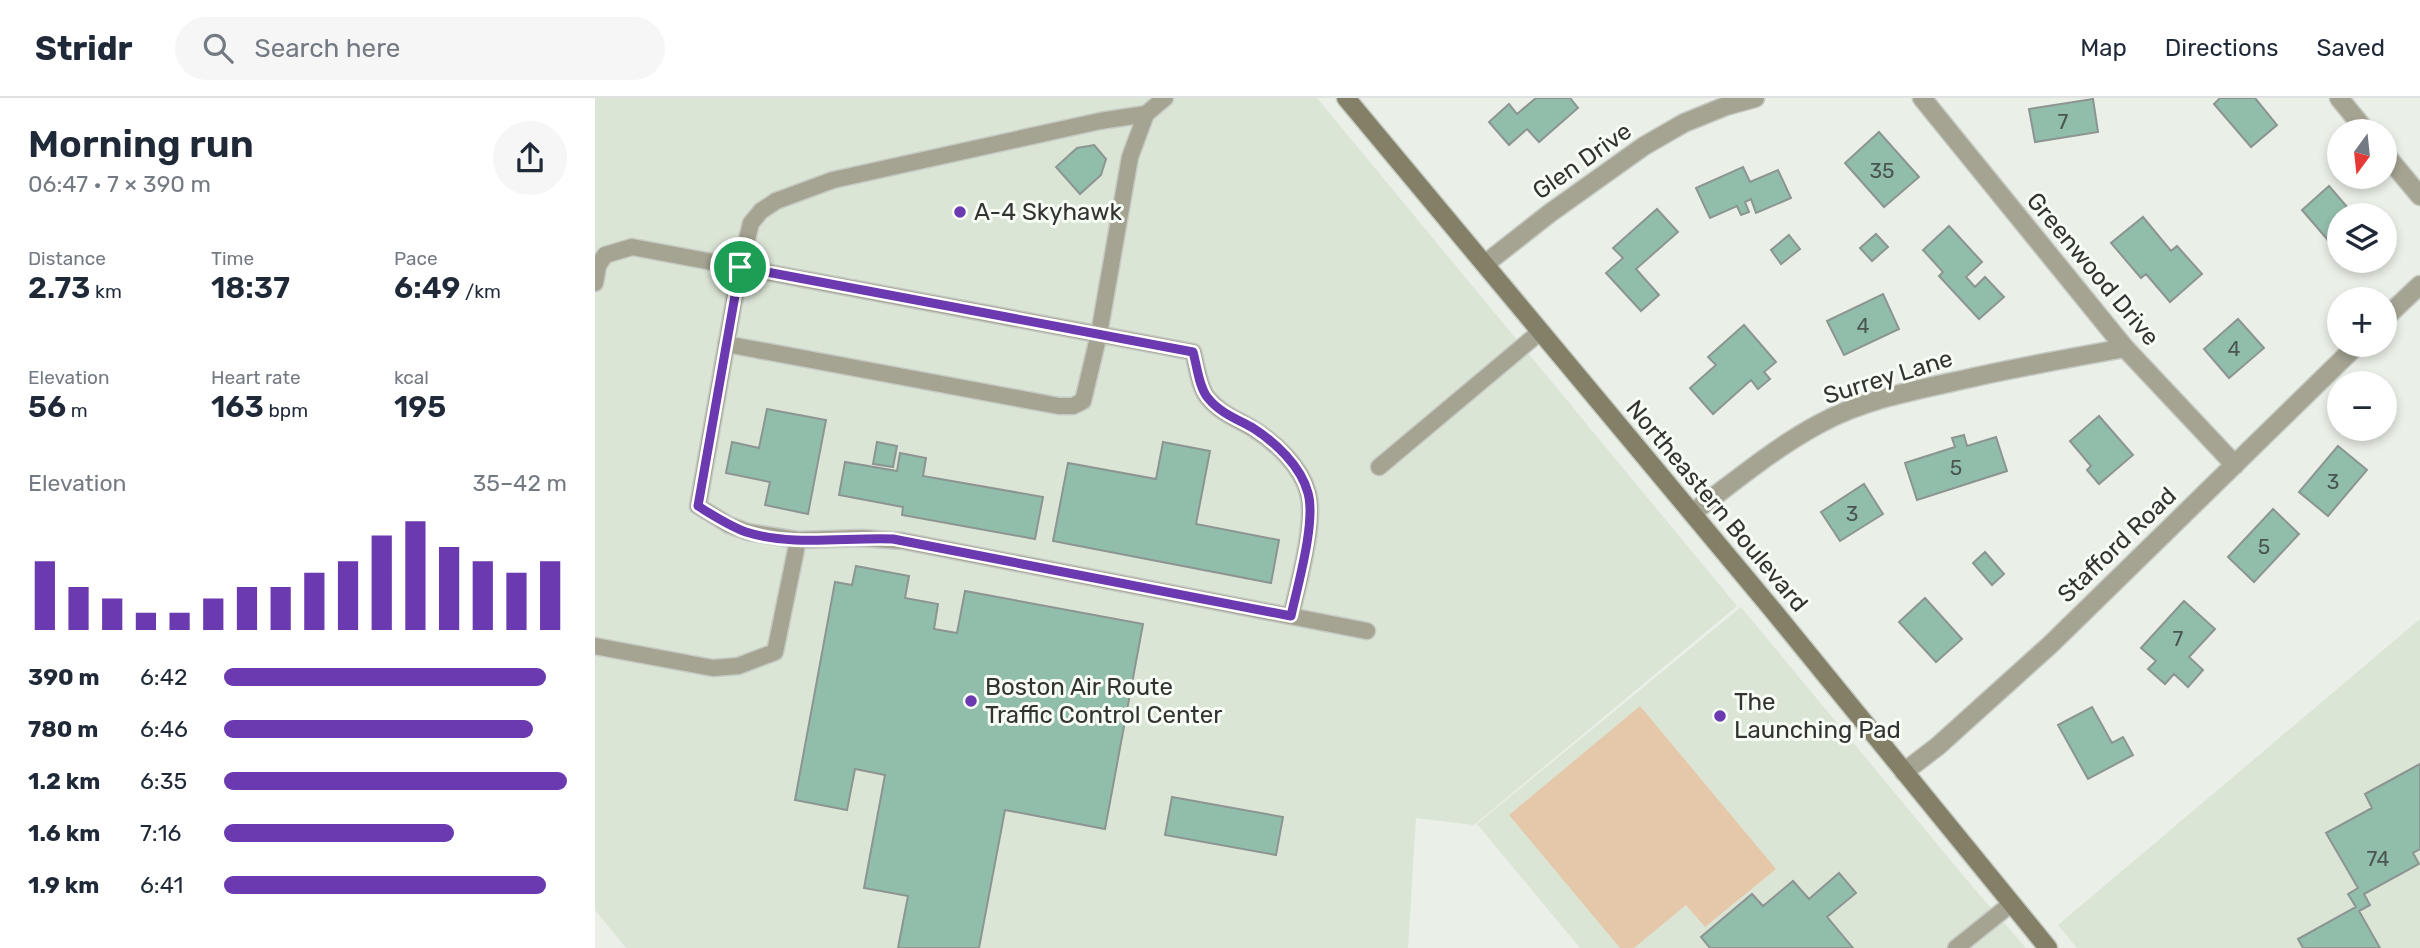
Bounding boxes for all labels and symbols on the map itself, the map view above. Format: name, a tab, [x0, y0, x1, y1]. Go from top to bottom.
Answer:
house number: 7	[2058, 109, 2069, 134]
street label: Glen Drive	[1527, 117, 1637, 205]
north arrow	[2327, 119, 2397, 189]
house number: 35	[1869, 158, 1895, 183]
street label: Greenwood Drive	[2021, 187, 2165, 351]
place label: A-4 Skyhawk	[974, 198, 1123, 226]
marker: A-4 Skyhawk	[952, 204, 968, 220]
pin	[710, 237, 770, 297]
house number: 4	[1856, 313, 1870, 338]
house number: 4	[2227, 336, 2241, 361]
street label: Surrey Lane	[1820, 344, 1956, 410]
street label: Northeastern Boulevard	[1620, 395, 1814, 617]
house number: 5	[1950, 455, 1962, 480]
house number: 3	[2327, 469, 2339, 494]
street label: Stafford Road	[2052, 482, 2182, 608]
house number: 3	[1846, 501, 1858, 526]
house number: 5	[2258, 534, 2270, 559]
house number: 7	[2173, 626, 2184, 651]
place label: Boston Air Route Traffic Control Center	[985, 673, 1222, 729]
place label: The Launching Pad	[1734, 688, 1901, 744]
marker: Boston Air Route Traffic Control Center	[963, 693, 979, 709]
marker: The Launching Pad	[1712, 708, 1728, 724]
house number: 74	[2366, 846, 2390, 871]

